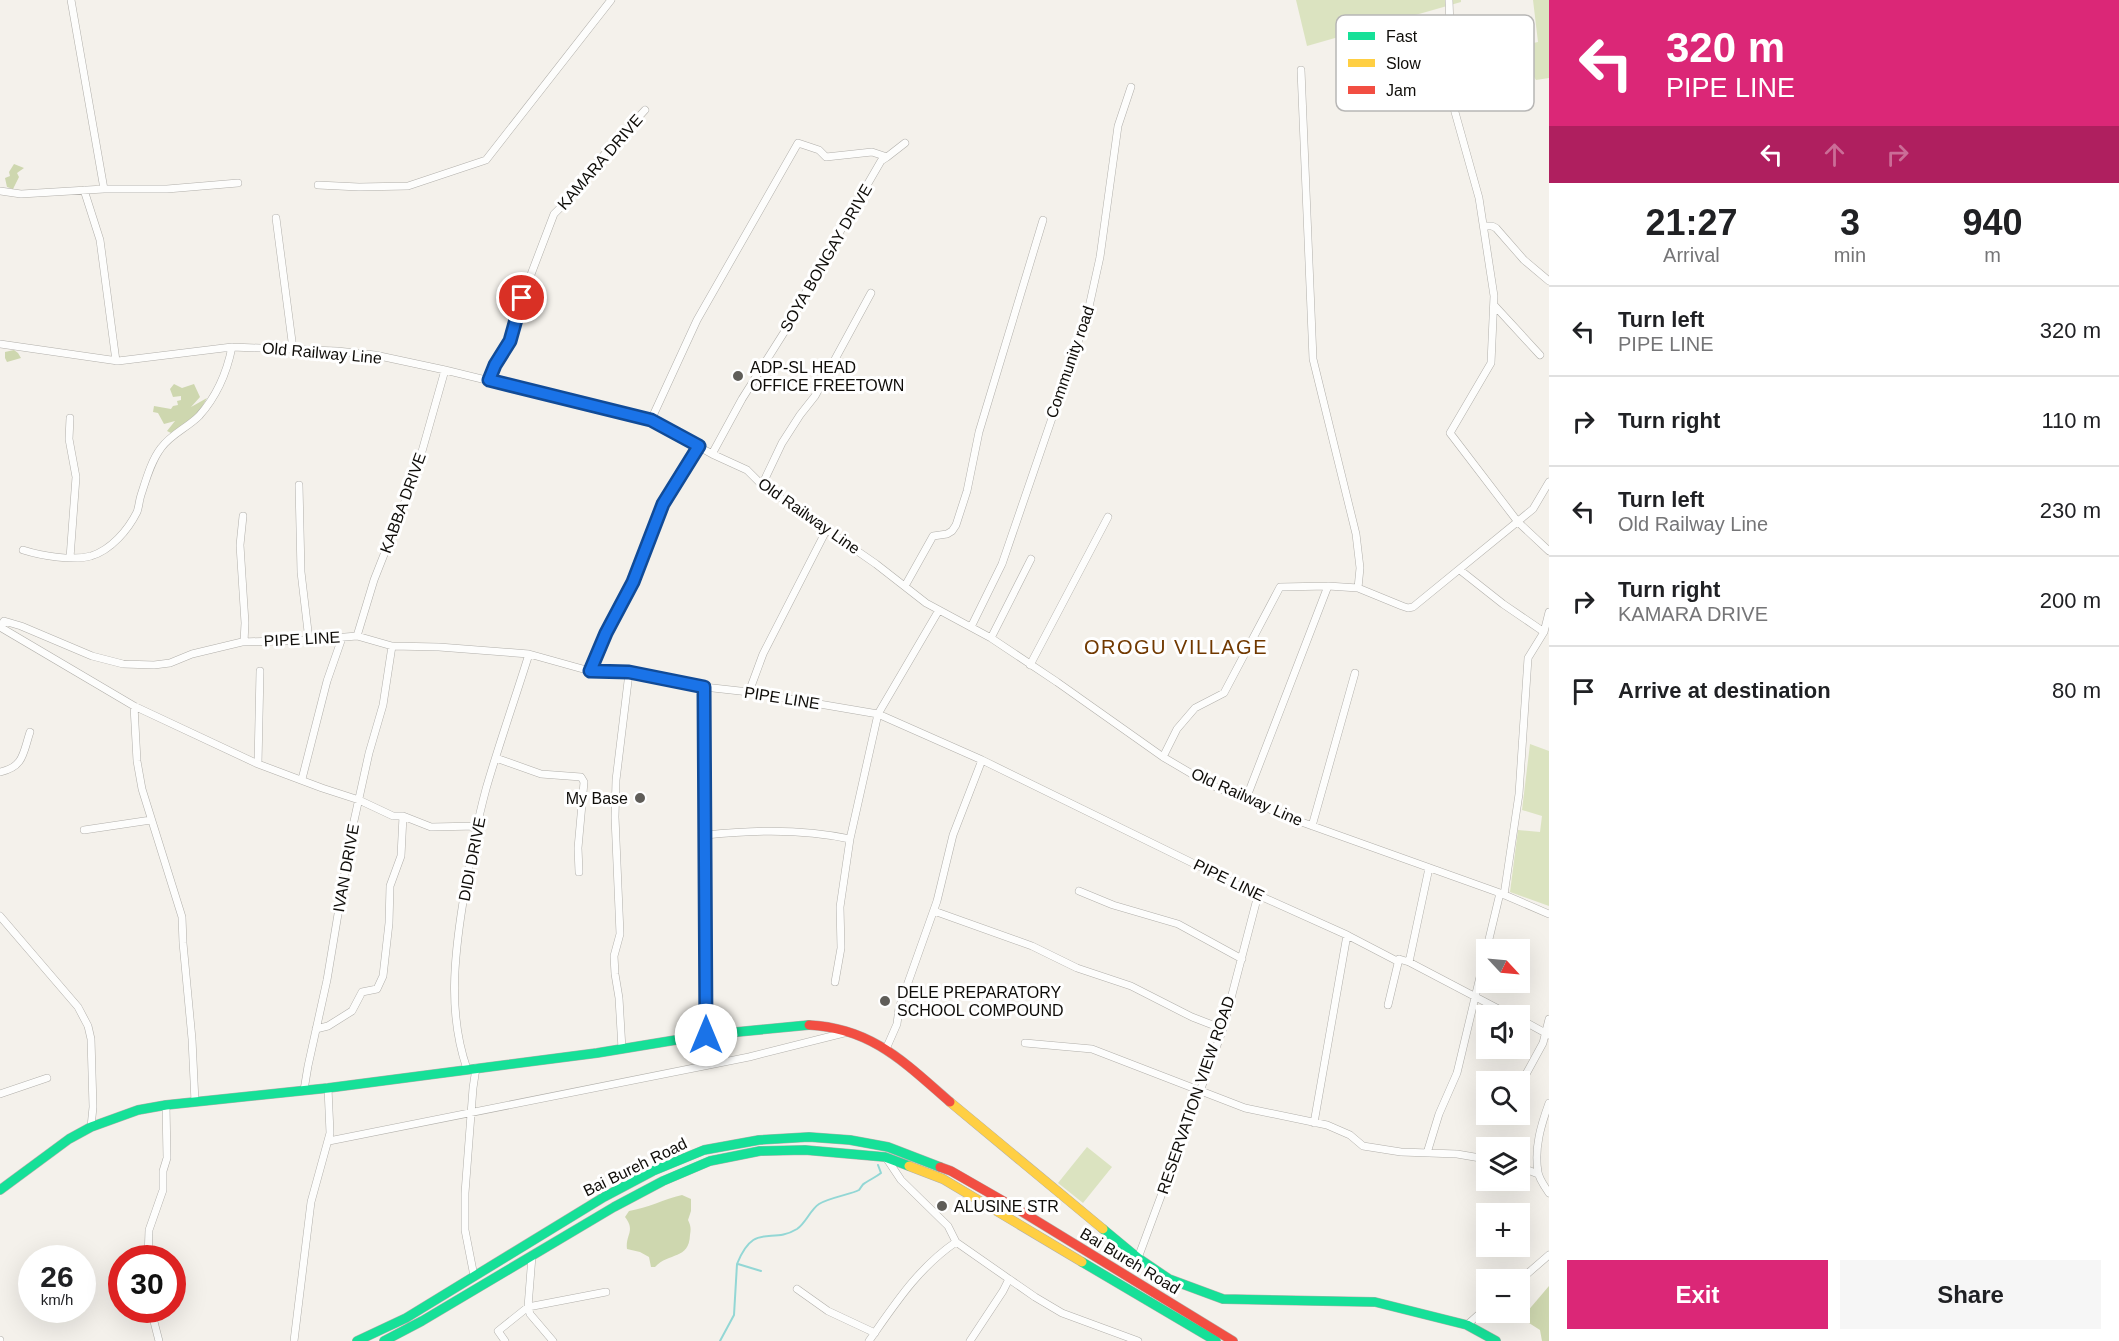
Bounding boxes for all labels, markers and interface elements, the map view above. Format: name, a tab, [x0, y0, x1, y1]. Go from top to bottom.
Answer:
legend	[1336, 15, 1534, 111]
icon: left	[1567, 24, 1645, 102]
text: 320 m	[1666, 24, 1785, 71]
text: Fast	[1386, 28, 1418, 45]
text: Slow	[1386, 55, 1421, 72]
text: PIPE LINE	[1666, 73, 1795, 103]
text: Jam	[1386, 82, 1416, 99]
street label: KAMARA DRIVE	[554, 111, 646, 213]
icon: left	[1755, 138, 1788, 171]
icon: ahead	[1818, 138, 1851, 171]
icon: right	[1881, 138, 1914, 171]
street label: SOYA BONGAY DRIVE	[777, 181, 875, 335]
text: 21:27	[1645, 202, 1737, 243]
text: 3	[1840, 202, 1860, 243]
text: 940	[1962, 202, 2023, 243]
text: Arrival	[1663, 244, 1720, 266]
text: min	[1834, 244, 1866, 266]
text: m	[1984, 244, 2001, 266]
pin	[496, 272, 547, 323]
icon: arrive	[505, 281, 538, 314]
street label: Community road	[1043, 304, 1097, 420]
text: Turn left	[1618, 307, 1704, 332]
icon: left	[1567, 315, 1600, 348]
text: 320 m	[2040, 318, 2101, 343]
text: PIPE LINE	[1618, 333, 1714, 355]
street label: Old Railway Line	[261, 339, 383, 367]
place label: ADP-SL HEAD OFFICE FREETOWN	[750, 359, 904, 394]
marker: ADP-SL HEAD OFFICE FREETOWN	[731, 369, 745, 383]
icon: right	[1567, 405, 1600, 438]
text: Turn right	[1618, 408, 1720, 433]
text: 110 m	[2041, 408, 2101, 433]
street label: KABBA DRIVE	[377, 450, 429, 556]
street label: Old Railway Line	[755, 475, 863, 557]
text: Turn left	[1618, 487, 1704, 512]
icon: left	[1567, 495, 1600, 528]
text: 230 m	[2040, 498, 2101, 523]
text: Old Railway Line	[1618, 513, 1768, 535]
text: Turn right	[1618, 577, 1720, 602]
icon: right	[1567, 585, 1600, 618]
text: 200 m	[2040, 588, 2101, 613]
text: KAMARA DRIVE	[1618, 603, 1768, 625]
street label: PIPE LINE	[263, 629, 341, 649]
district label: OROGU VILLAGE	[1084, 636, 1268, 658]
icon: arrive	[1567, 675, 1600, 708]
text: Arrive at destination	[1618, 678, 1831, 703]
text: 80 m	[2052, 678, 2101, 703]
street label: PIPE LINE	[743, 684, 821, 712]
street label: Old Railway Line	[1189, 765, 1305, 829]
place label: My Base	[566, 790, 628, 807]
marker: My Base	[633, 791, 647, 805]
street label: DIDI DRIVE	[456, 815, 488, 903]
street label: IVAN DRIVE	[330, 822, 362, 914]
street label: PIPE LINE	[1191, 856, 1267, 904]
north arrow	[1476, 939, 1530, 993]
map controls	[1476, 939, 1530, 1323]
place label: DELE PREPARATORY SCHOOL COMPOUND	[897, 984, 1064, 1019]
marker: DELE PREPARATORY SCHOOL COMPOUND	[878, 994, 892, 1008]
street label: RESERVATION VIEW ROAD	[1154, 994, 1238, 1196]
position arrow	[674, 1003, 738, 1067]
button: sound	[1476, 1005, 1530, 1059]
button: search	[1476, 1071, 1530, 1125]
street label: Bai Bureh Road	[581, 1135, 689, 1199]
button: layers	[1476, 1137, 1530, 1191]
place label: ALUSINE STR	[954, 1198, 1059, 1215]
marker: ALUSINE STR	[935, 1199, 949, 1213]
button: +	[1476, 1203, 1530, 1257]
street label: Bai Bureh Road	[1077, 1225, 1183, 1297]
speed limit sign: 30	[108, 1245, 186, 1323]
text: 26	[40, 1260, 74, 1293]
button: Exit	[1567, 1260, 1828, 1329]
button: Share	[1840, 1260, 2101, 1329]
button: −	[1476, 1269, 1530, 1323]
text: km/h	[41, 1291, 73, 1308]

